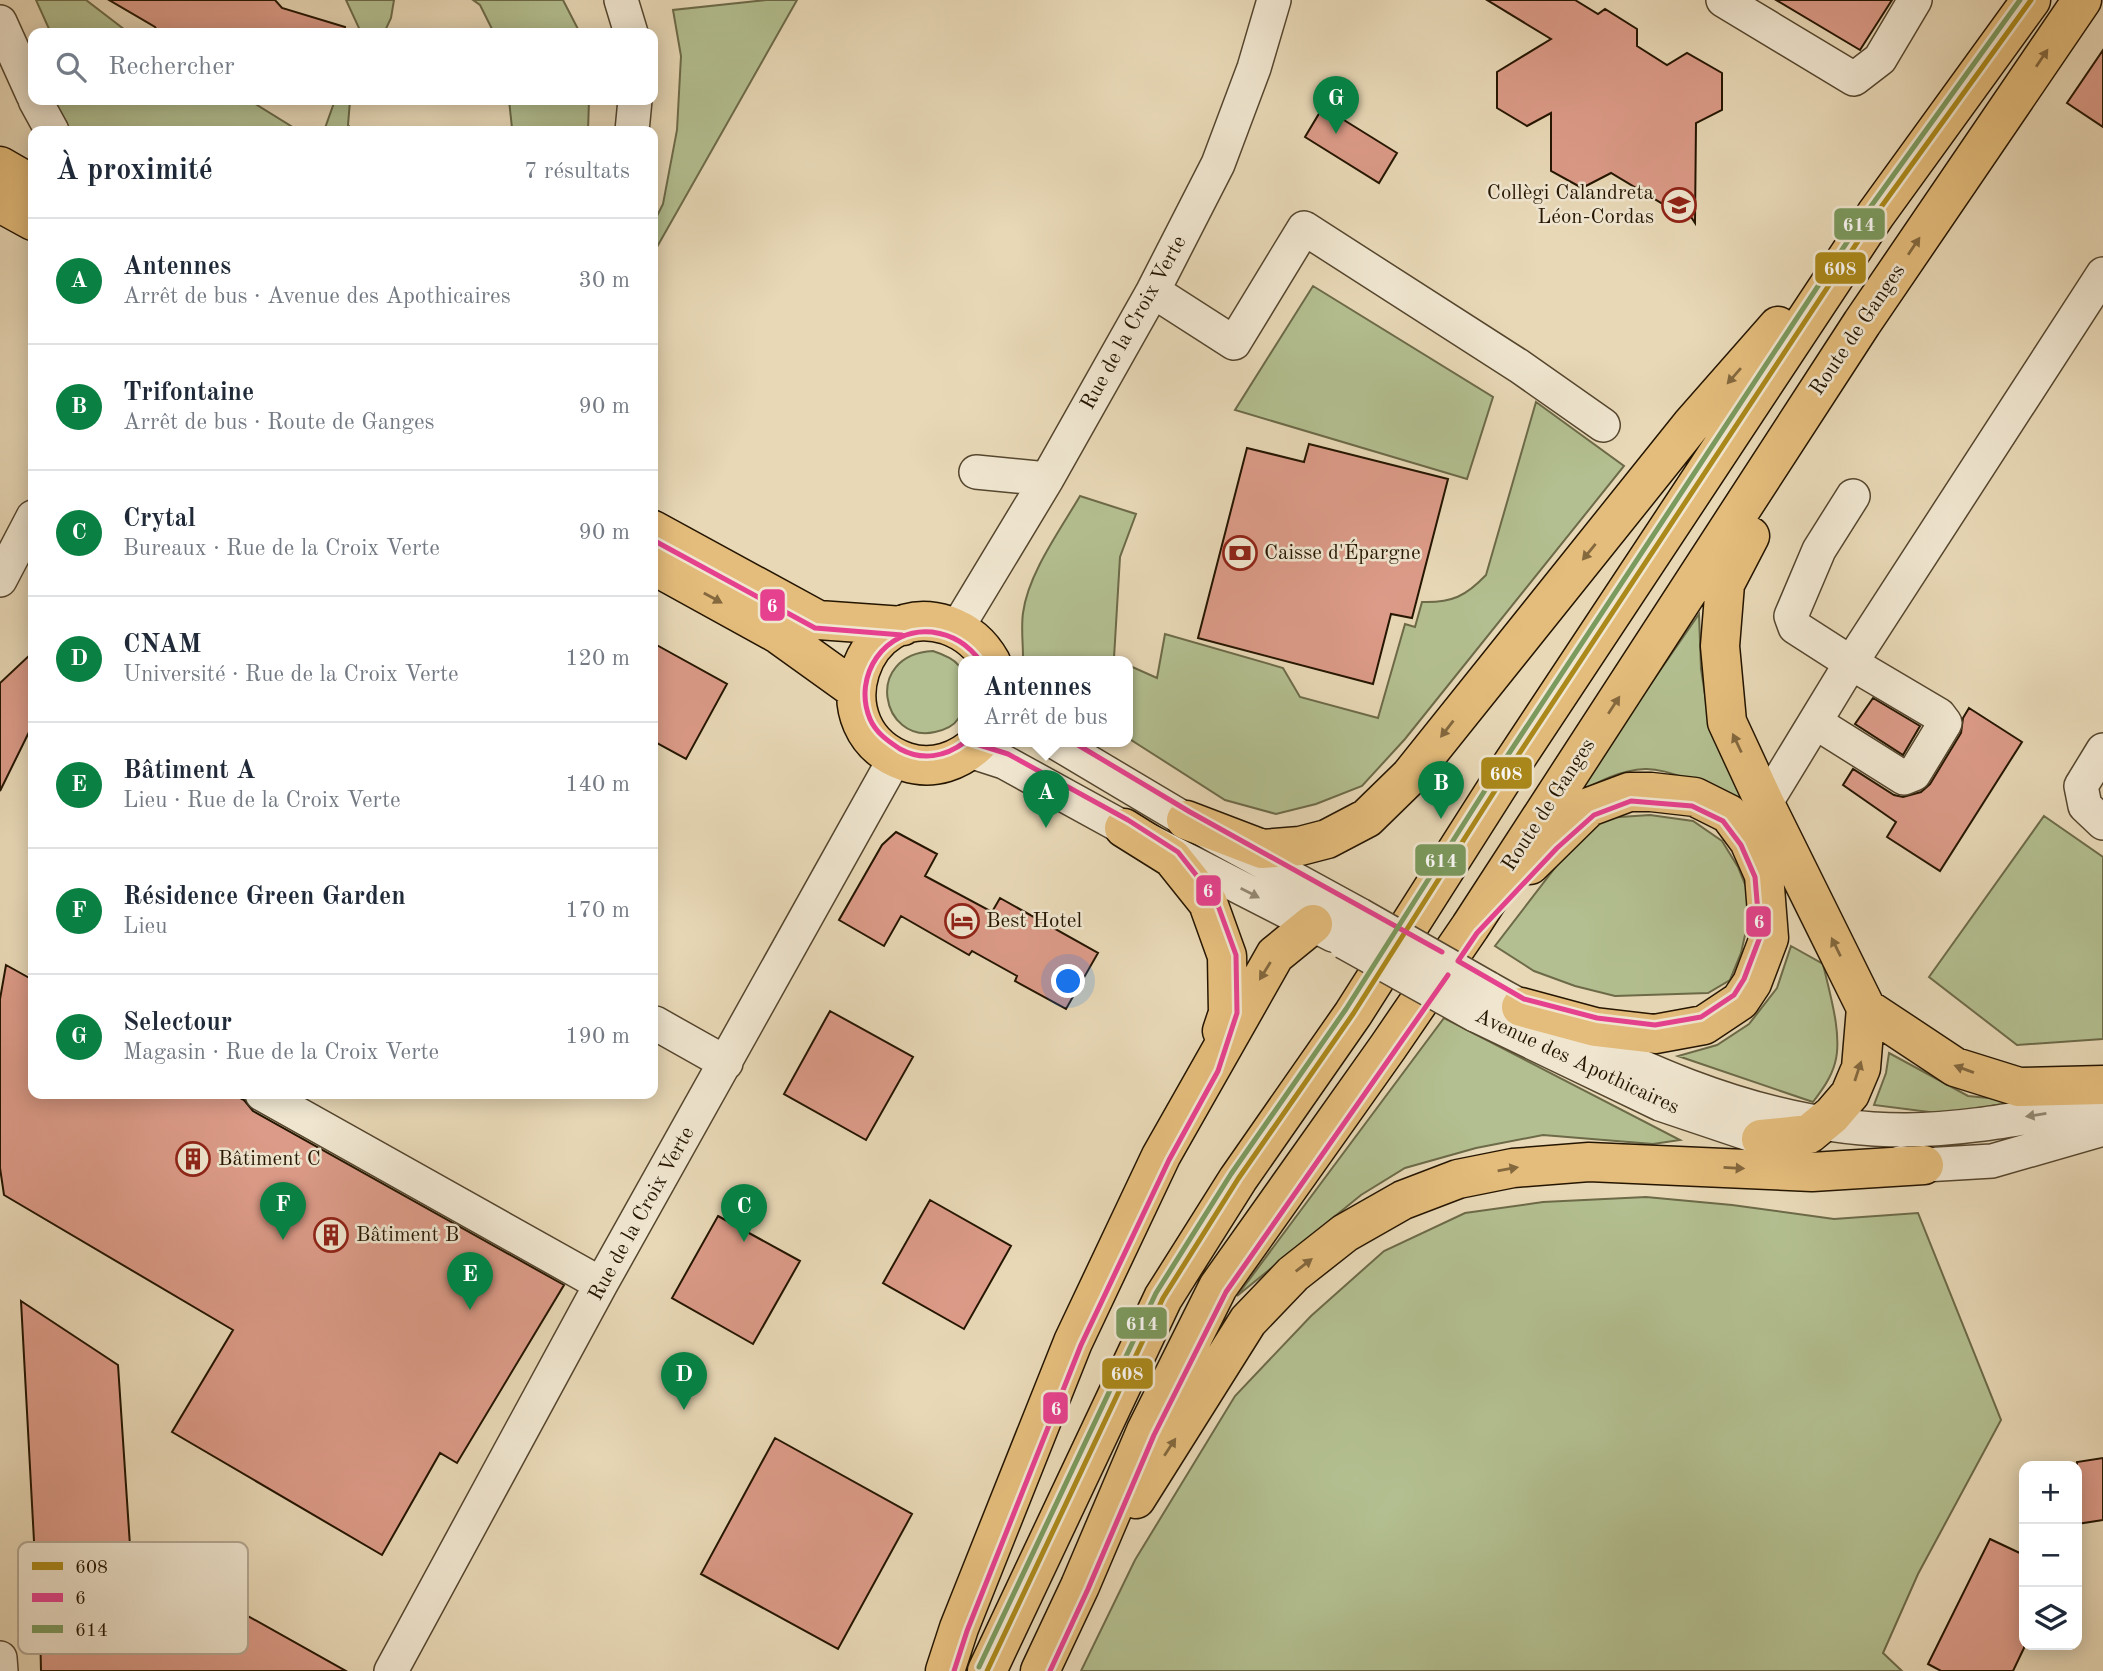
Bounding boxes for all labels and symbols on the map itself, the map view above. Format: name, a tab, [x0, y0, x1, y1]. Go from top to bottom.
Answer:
one-way arrow	[2035, 49, 2048, 68]
pin: G	[1313, 76, 1359, 134]
place label: Collègi Calandreta Léon-Cordas	[1487, 183, 1654, 228]
school or university icon: Collègi Calandreta Léon-Cordas	[1660, 186, 1698, 224]
line badge: 614	[1833, 207, 1886, 241]
text: 614	[1842, 217, 1876, 236]
street label: Rue de la Croix Verte	[1077, 233, 1191, 413]
one-way arrow	[1907, 237, 1920, 256]
line badge: 608	[1814, 251, 1867, 285]
street label: Route de Ganges	[1807, 261, 1909, 399]
text: 608	[1823, 261, 1857, 280]
one-way arrow	[1726, 367, 1742, 385]
bank icon: Caisse d'Épargne	[1221, 534, 1259, 572]
place label: Caisse d'Épargne	[1264, 539, 1421, 564]
one-way arrow	[1582, 542, 1597, 560]
line badge: 6	[759, 588, 786, 622]
one-way arrow	[703, 592, 722, 604]
text: 6	[766, 598, 778, 617]
one-way arrow	[1607, 696, 1621, 714]
one-way arrow	[1440, 720, 1455, 738]
one-way arrow	[1731, 732, 1742, 753]
street label: Route de Ganges	[1499, 735, 1599, 875]
line badge: 608	[1480, 756, 1533, 790]
pin: B	[1418, 761, 1464, 819]
text: 608	[1489, 766, 1523, 785]
pin: A	[1023, 770, 1069, 828]
line badge: 614	[1414, 843, 1467, 877]
text: 614	[1424, 853, 1458, 872]
line badge: 6	[1195, 874, 1222, 907]
text: 6	[1202, 883, 1214, 902]
one-way arrow	[1240, 887, 1260, 898]
hotel icon: Best Hotel	[943, 902, 981, 940]
line badge: 6	[1745, 905, 1772, 938]
place label: Best Hotel	[986, 911, 1082, 932]
text: 6	[1753, 914, 1765, 933]
one-way arrow	[1830, 937, 1841, 957]
one-way arrow	[1258, 962, 1271, 981]
your location	[1051, 964, 1085, 998]
street label: Avenue des Apothicaires	[1472, 1005, 1682, 1119]
one-way arrow	[1854, 1061, 1864, 1082]
one-way arrow	[1954, 1063, 1975, 1074]
one-way arrow	[2024, 1110, 2046, 1121]
street label: Rue de la Croix Verte	[585, 1124, 699, 1304]
building icon: Bâtiment C	[174, 1140, 212, 1178]
place label: Bâtiment C	[218, 1149, 321, 1170]
one-way arrow	[1497, 1163, 1519, 1174]
one-way arrow	[1724, 1163, 1746, 1174]
pin: F	[260, 1182, 306, 1240]
pin: C	[721, 1184, 767, 1242]
building icon: Bâtiment B	[312, 1216, 350, 1254]
place label: Bâtiment B	[356, 1225, 459, 1246]
pin: E	[447, 1252, 493, 1310]
one-way arrow	[1295, 1257, 1313, 1272]
line badge: 614	[1115, 1306, 1168, 1340]
text: 614	[1125, 1316, 1159, 1335]
pin: D	[661, 1352, 707, 1410]
line badge: 608	[1101, 1357, 1154, 1390]
text: 608	[1110, 1366, 1144, 1385]
line badge: 6	[1042, 1391, 1069, 1425]
text: 6	[1050, 1401, 1062, 1420]
one-way arrow	[1164, 1437, 1177, 1456]
legend	[18, 1542, 248, 1654]
text: 608	[75, 1559, 108, 1578]
text: 6	[75, 1590, 86, 1609]
text: 614	[75, 1622, 108, 1641]

